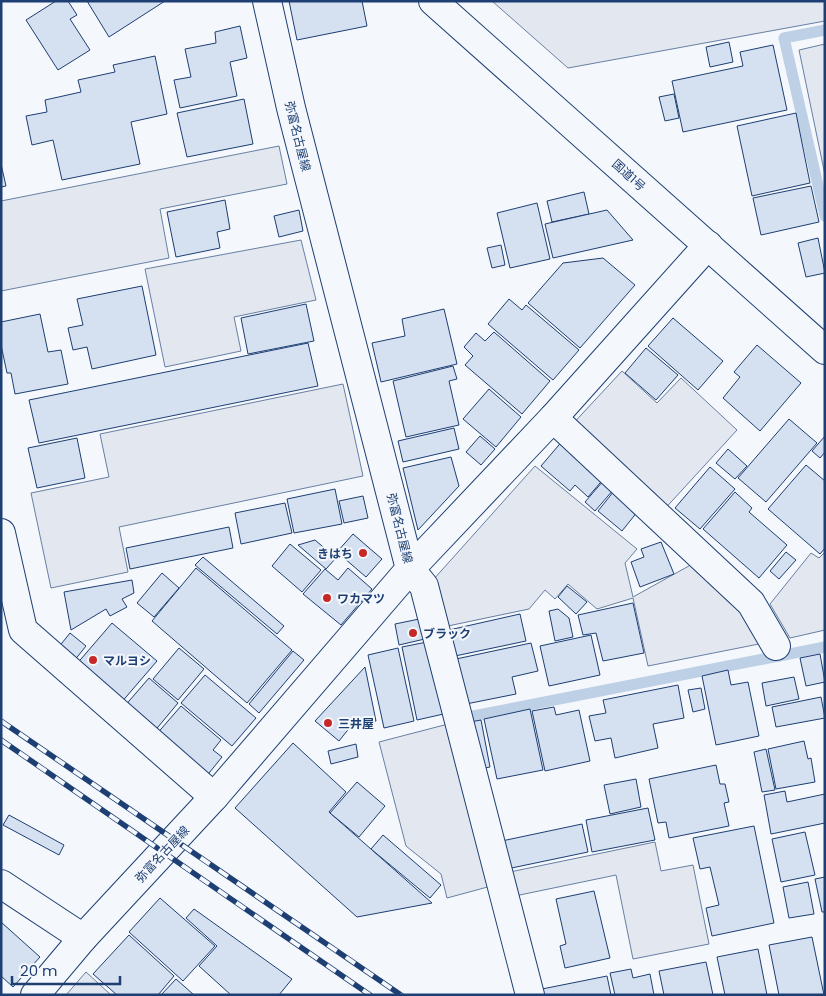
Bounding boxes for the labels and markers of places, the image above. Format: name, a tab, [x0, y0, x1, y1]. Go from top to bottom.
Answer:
place label: きはち	[317, 545, 353, 562]
marker: きはち	[357, 547, 369, 559]
place label: ワカマツ	[337, 590, 385, 607]
marker: ワカマツ	[321, 592, 333, 604]
place label: ブラック	[423, 625, 471, 642]
marker: ブラック	[407, 627, 419, 639]
place label: マルヨシ	[103, 652, 151, 669]
marker: マルヨシ	[87, 654, 99, 666]
place label: 三井屋	[338, 715, 374, 732]
marker: 三井屋	[322, 717, 334, 729]

